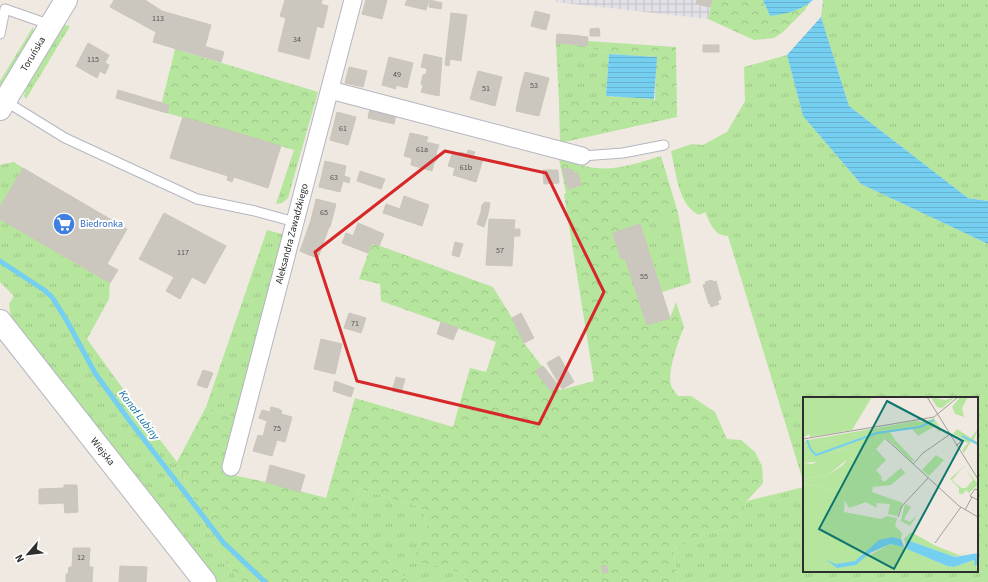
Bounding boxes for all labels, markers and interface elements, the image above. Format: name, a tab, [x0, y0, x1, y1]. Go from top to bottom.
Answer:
house number: 113	[152, 13, 164, 24]
street label: Toruńska	[17, 34, 49, 74]
house number: 34	[293, 34, 301, 45]
house number: 115	[87, 54, 99, 65]
house number: 49	[393, 69, 401, 80]
house number: 53	[530, 80, 538, 91]
house number: 51	[482, 83, 490, 94]
house number: 61	[339, 123, 347, 134]
house number: 61a	[416, 144, 428, 155]
house number: 61b	[460, 162, 473, 173]
house number: 63	[330, 172, 338, 183]
street label: Aleksandra Zawadzkiego	[272, 182, 312, 286]
house number: 65	[320, 207, 328, 218]
supermarket icon: Biedronka	[51, 211, 77, 237]
place label: Biedronka	[80, 217, 123, 231]
house number: 57	[496, 245, 504, 256]
house number: 117	[177, 247, 189, 258]
house number: 55	[640, 271, 648, 282]
house number: 71	[351, 318, 359, 329]
water label: Kanał Lubiny	[115, 387, 163, 444]
inset map	[803, 397, 978, 572]
house number: 75	[273, 423, 281, 434]
street label: Wiejska	[87, 435, 118, 468]
north arrow	[8, 534, 48, 574]
text: N	[11, 552, 28, 565]
house number: 12	[77, 552, 85, 563]

